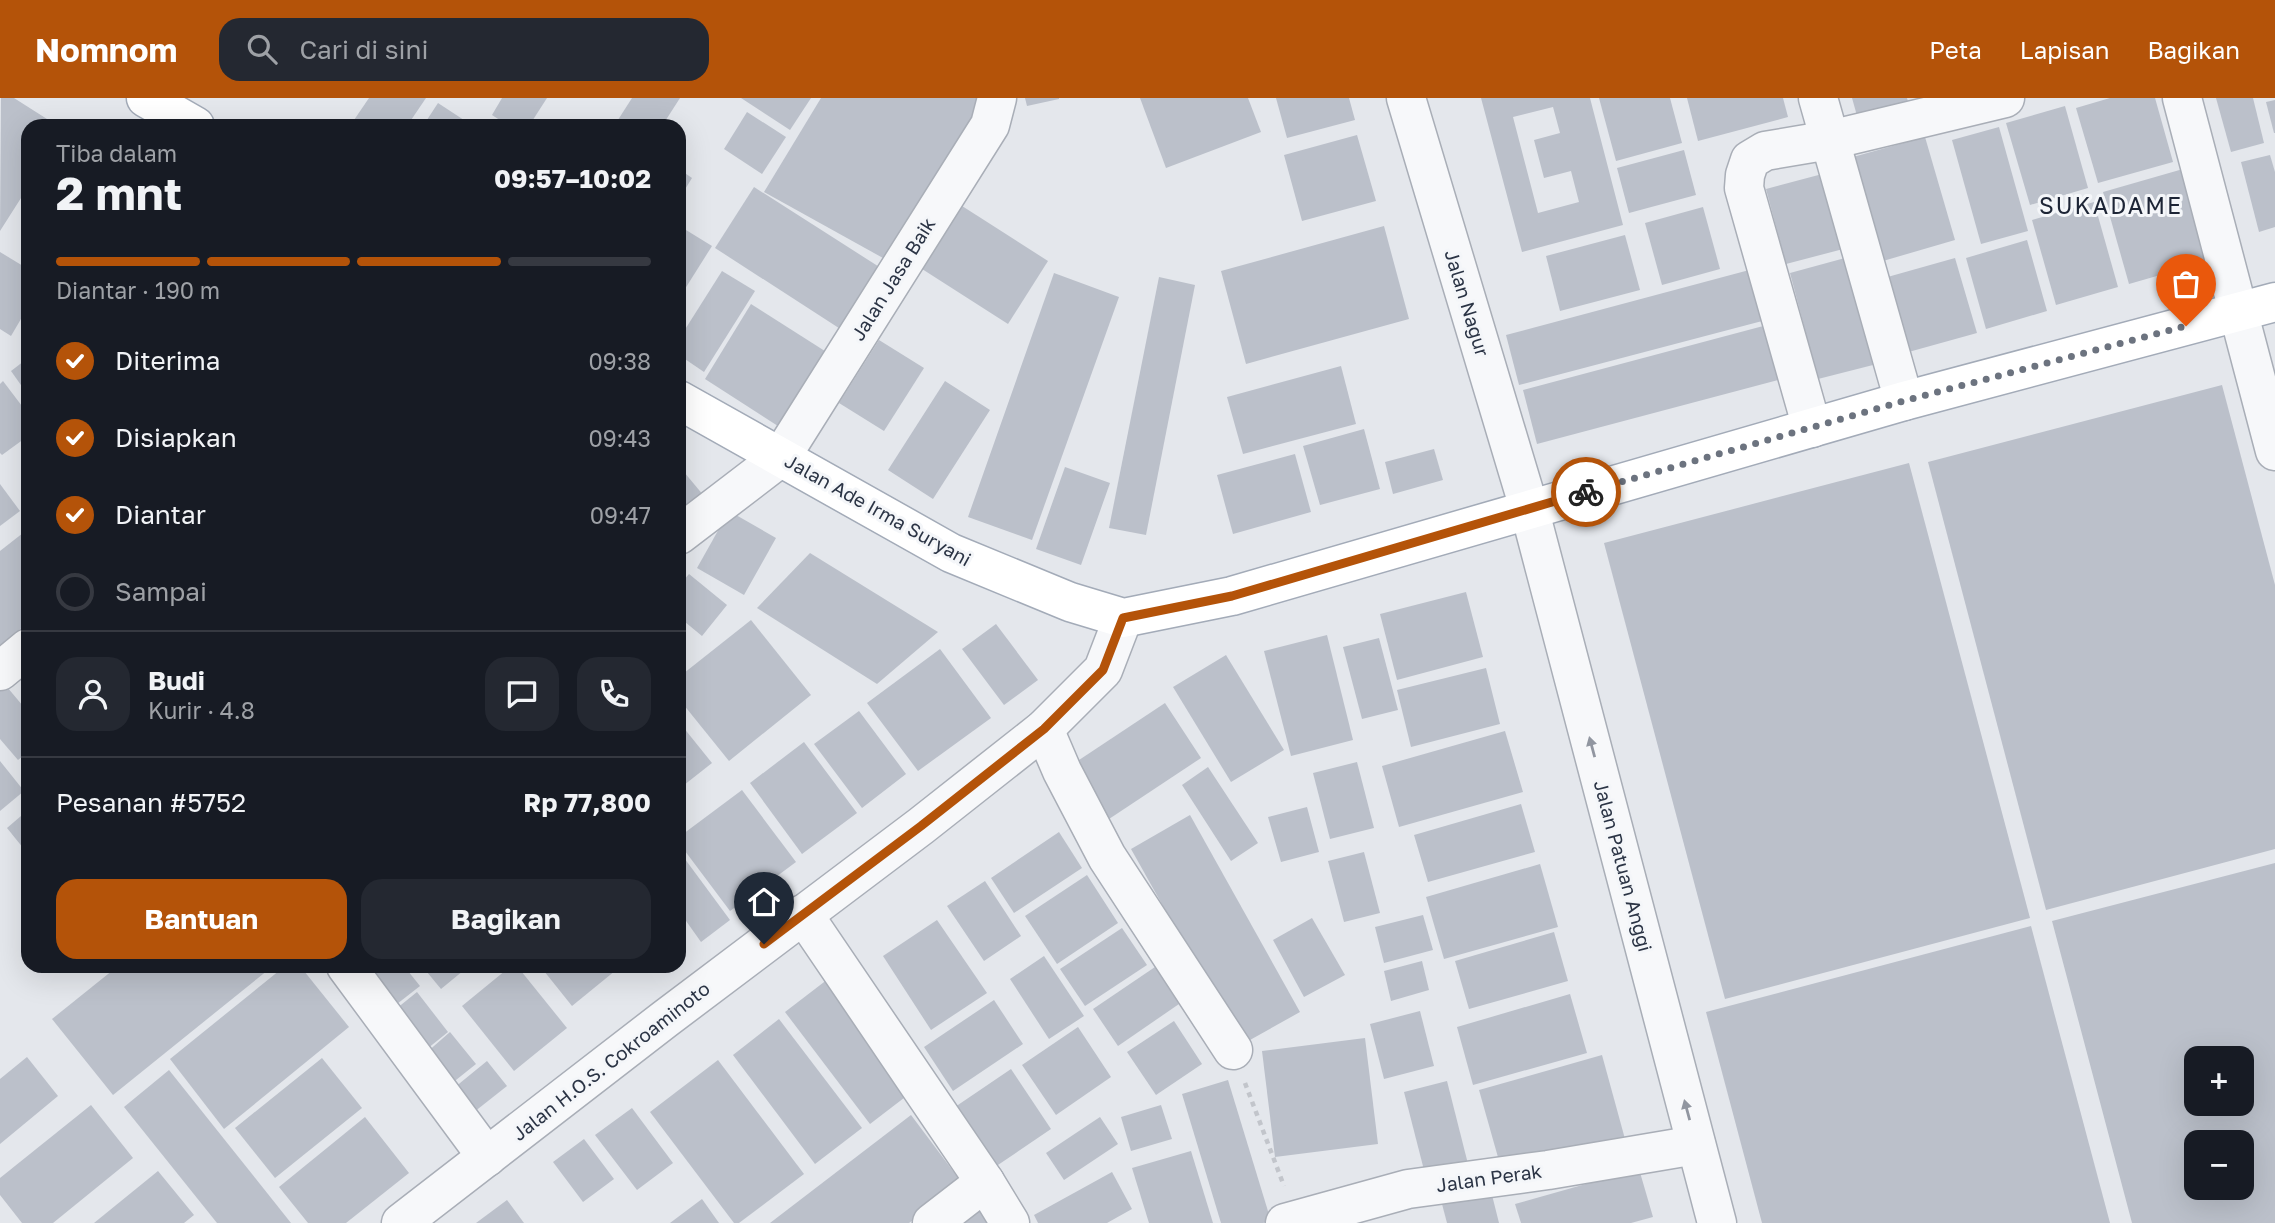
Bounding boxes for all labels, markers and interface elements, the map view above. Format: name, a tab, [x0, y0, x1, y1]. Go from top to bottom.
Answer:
search box	[219, 18, 709, 81]
text: Nomnom	[35, 30, 177, 69]
icon: search	[243, 30, 281, 68]
text: Cari di sini	[299, 34, 429, 65]
text: Peta	[1929, 35, 1982, 64]
text: Lapisan	[2020, 35, 2110, 64]
text: Bagikan	[2148, 35, 2240, 64]
text: Tiba dalam	[56, 139, 177, 167]
text: 09:57–10:02	[494, 163, 651, 194]
text: 2 mnt	[56, 165, 182, 220]
district label: SUKADAME	[2039, 191, 2183, 219]
street label: Jalan Jasa Baik	[846, 213, 940, 344]
street label: Jalan Nagur	[1440, 247, 1495, 360]
pin	[2156, 254, 2216, 326]
icon: bag	[2167, 265, 2205, 303]
text: Diantar · 190 m	[56, 276, 220, 304]
icon: check	[56, 342, 94, 380]
text: Diterima	[115, 345, 220, 376]
text: 09:38	[588, 347, 651, 375]
icon: check	[56, 419, 94, 457]
text: Disiapkan	[115, 422, 237, 453]
text: 09:43	[588, 424, 651, 452]
street label: Jalan Ade Irma Suryani	[781, 449, 975, 570]
courier	[1551, 457, 1621, 527]
icon: bike	[1567, 473, 1605, 511]
icon: check	[56, 496, 94, 534]
text: Diantar	[115, 499, 206, 530]
text: 09:47	[590, 501, 651, 529]
text: Sampai	[115, 576, 207, 607]
button: person	[56, 657, 130, 731]
button: chat	[485, 657, 559, 731]
button: phone	[577, 657, 651, 731]
text: Budi	[148, 665, 205, 696]
text: Kurir · 4.8	[148, 696, 255, 724]
one-way arrow	[1586, 737, 1596, 758]
street label: Jalan Patuan Anggi	[1590, 778, 1657, 954]
text: Pesanan #5752	[56, 787, 246, 818]
text: Rp 77,800	[523, 787, 651, 818]
pin	[734, 872, 794, 944]
button: Bantuan	[56, 879, 347, 959]
button: Bagikan	[361, 879, 651, 959]
icon: home	[745, 883, 783, 921]
street label: Jalan H.O.S. Cokroaminoto	[507, 976, 714, 1145]
map controls	[2184, 1046, 2254, 1200]
button: +	[2184, 1046, 2254, 1116]
one-way arrow	[1681, 1098, 1692, 1120]
button: −	[2184, 1130, 2254, 1200]
street label: Jalan Perak	[1435, 1159, 1544, 1196]

